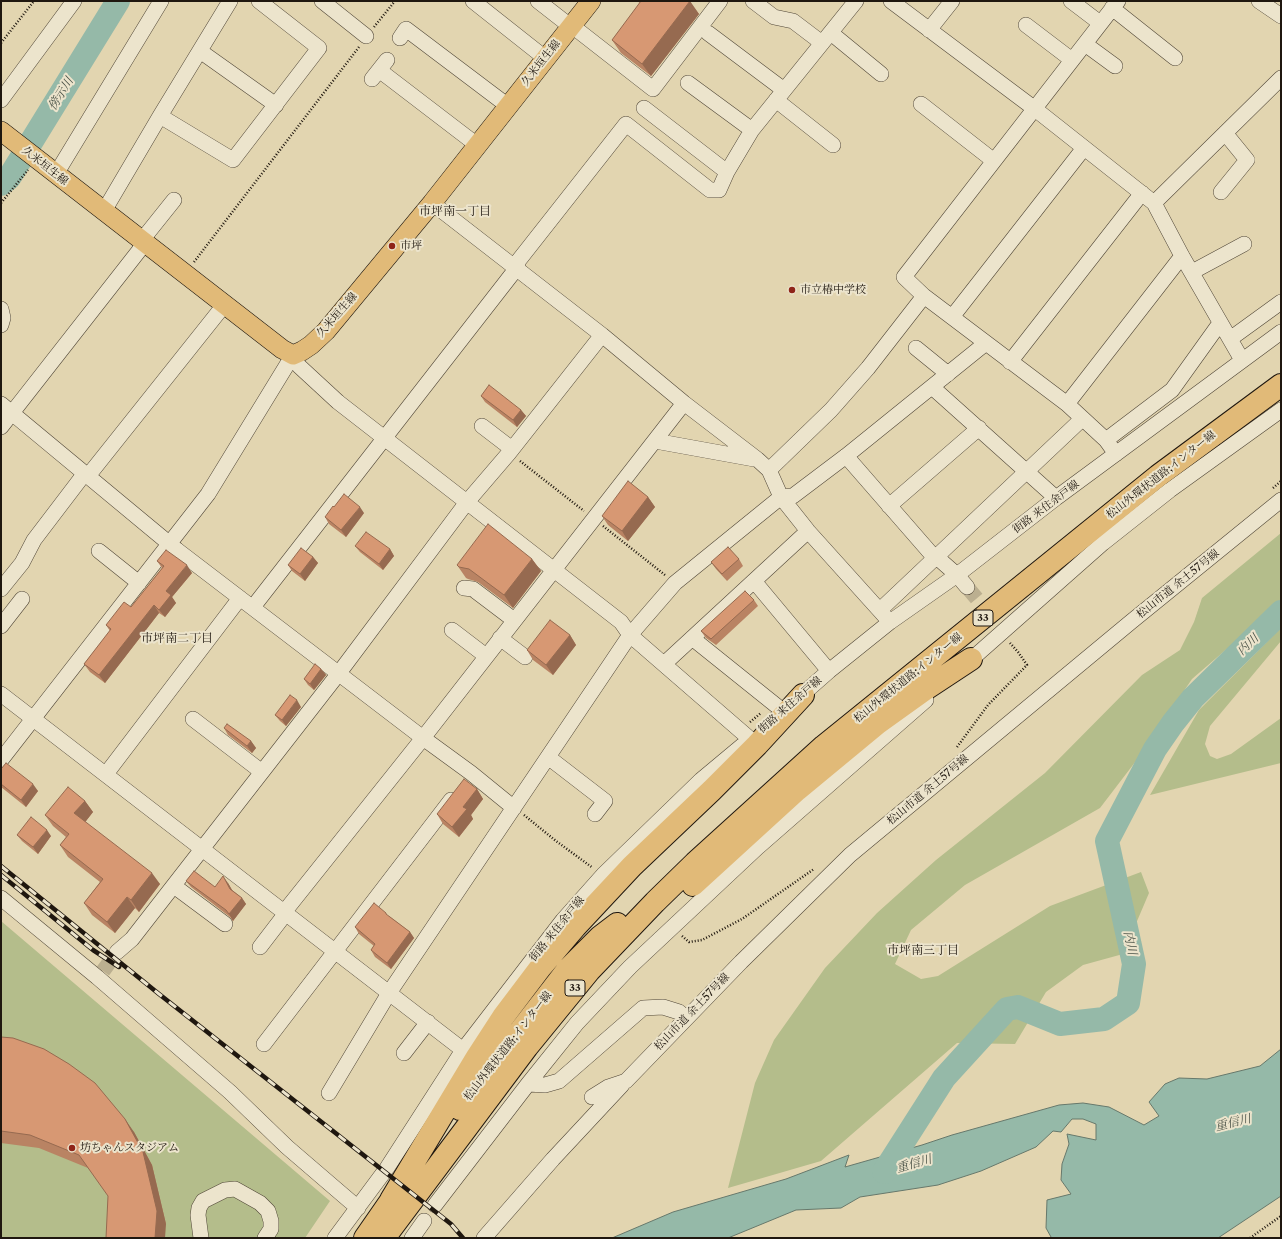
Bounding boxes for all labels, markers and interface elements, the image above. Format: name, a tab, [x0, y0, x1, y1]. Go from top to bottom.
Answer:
street label: 久米垣生線	[519, 37, 563, 89]
water label: 傍示川	[45, 75, 77, 113]
street label: 久米垣生線	[19, 144, 71, 188]
district label: 市坪南一丁目	[419, 205, 491, 219]
place label: 市坪	[400, 239, 422, 253]
marker: 市坪	[387, 241, 397, 251]
place label: 市立椿中学校	[800, 283, 866, 297]
marker: 市立椿中学校	[787, 285, 797, 295]
street label: 久米垣生線	[314, 290, 360, 340]
street label: 松山外環状道路;インター線	[1104, 428, 1218, 522]
street label: 街路 来住余戸線	[1010, 478, 1082, 536]
street label: 松山市道 余土57号線	[1134, 547, 1222, 621]
road number: 33	[973, 610, 993, 626]
street label: 松山外環状道路;インター線	[851, 630, 965, 726]
water label: 内川	[1234, 631, 1262, 659]
district label: 市坪南二丁目	[141, 632, 213, 646]
street label: 街路 来住余戸線	[756, 674, 824, 736]
street label: 松山市道 余土57号線	[885, 752, 971, 828]
street label: 街路 来住余戸線	[527, 894, 587, 964]
water label: 内川	[1120, 930, 1140, 956]
district label: 市坪南三丁目	[887, 944, 959, 958]
street label: 松山市道 余土57号線	[652, 971, 732, 1053]
road number: 33	[565, 980, 585, 996]
street label: 松山外環状道路;インター線	[461, 989, 555, 1103]
water label: 重信川	[1214, 1112, 1252, 1134]
place label: 坊ちゃんスタジアム	[80, 1141, 179, 1155]
marker: 坊ちゃんスタジアム	[67, 1143, 77, 1153]
water label: 重信川	[895, 1152, 933, 1176]

